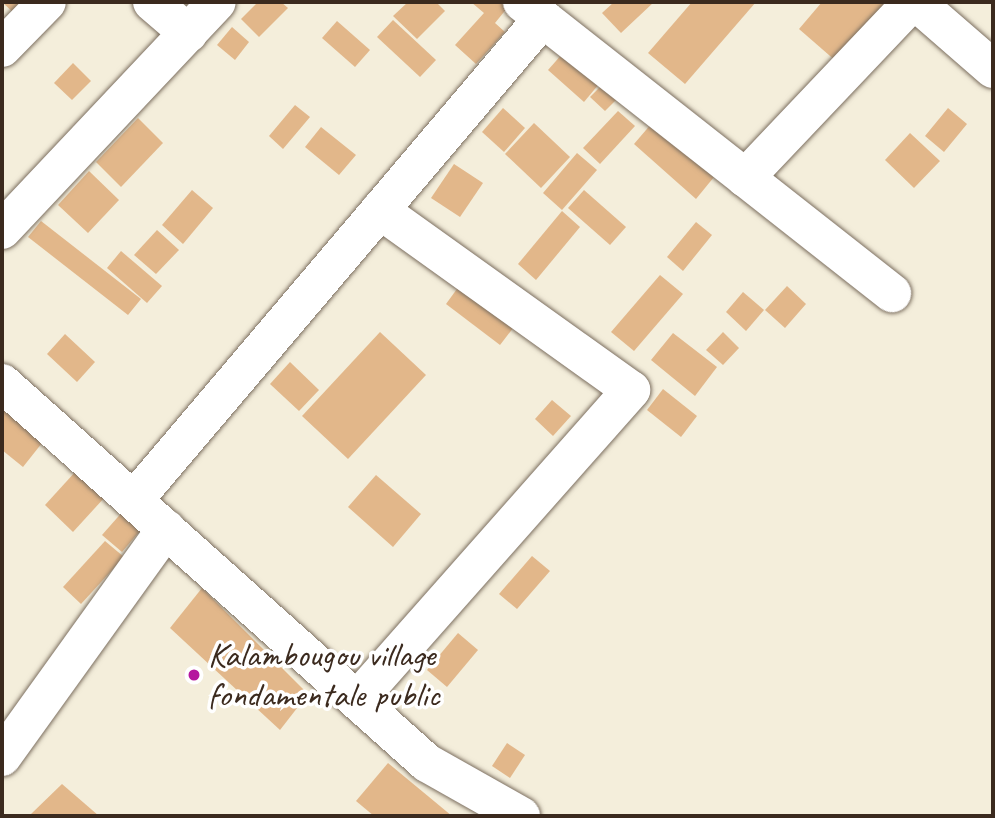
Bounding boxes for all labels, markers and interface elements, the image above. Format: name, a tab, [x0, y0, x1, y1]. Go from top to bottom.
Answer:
place label: Kalambougou village fondamentale public	[208, 634, 439, 716]
marker: Kalambougou village fondamentale public	[186, 667, 202, 683]

